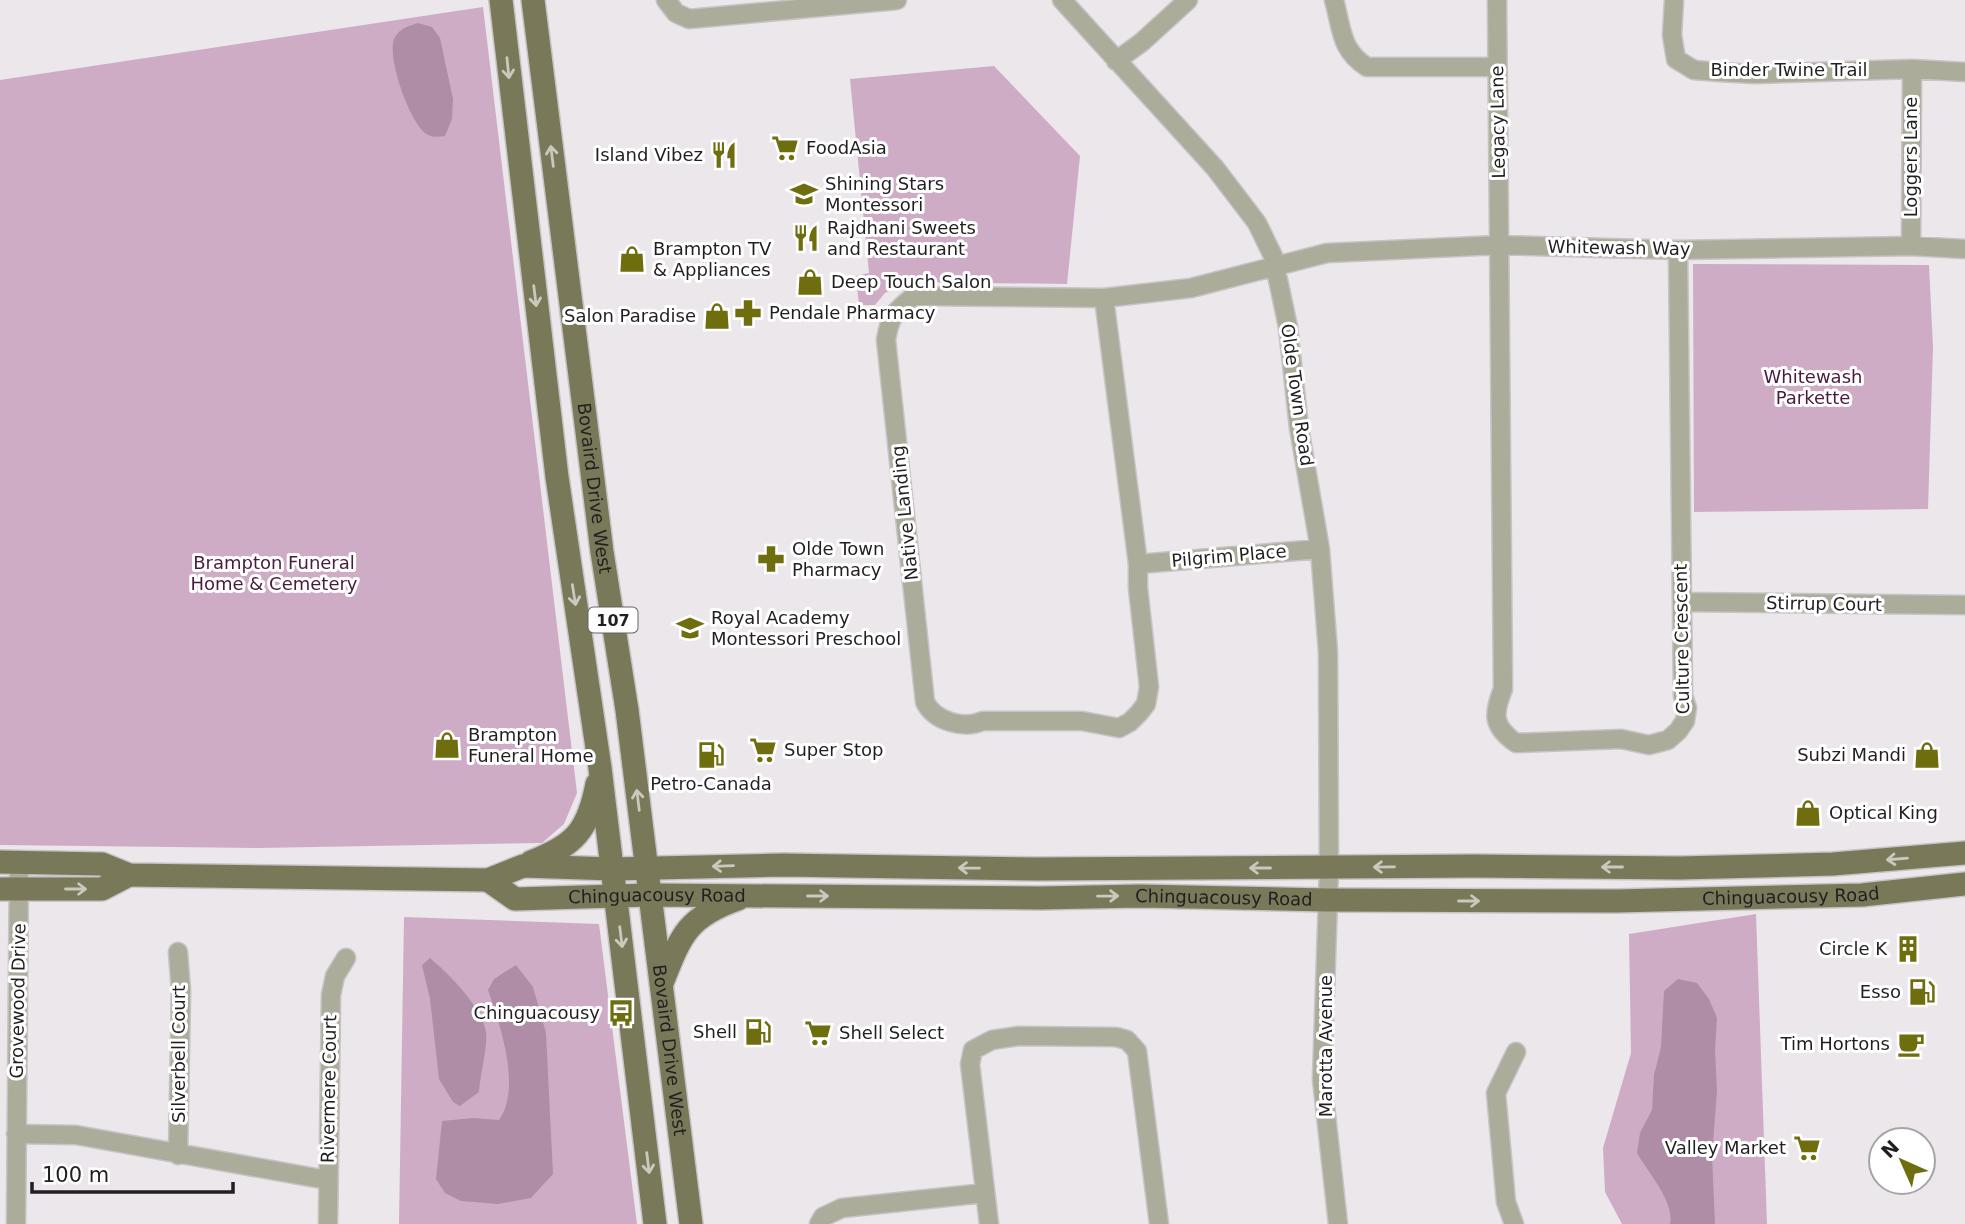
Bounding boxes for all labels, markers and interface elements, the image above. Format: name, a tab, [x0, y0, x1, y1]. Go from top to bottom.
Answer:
one-way arrow	[502, 56, 515, 79]
street label: Binder Twine Trail	[1710, 59, 1868, 80]
street label: Legacy Lane	[1486, 65, 1509, 179]
street label: Loggers Lane	[1900, 97, 1921, 217]
supermarket icon: FoodAsia	[770, 133, 800, 163]
place label: FoodAsia	[806, 137, 887, 158]
restaurant icon: Island Vibez	[709, 140, 739, 170]
place label: Island Vibez	[595, 144, 703, 165]
one-way arrow	[546, 145, 559, 168]
place label: Shining Stars Montessori	[825, 173, 944, 215]
school or university icon: Shining Stars Montessori	[789, 179, 819, 209]
place label: Rajdhani Sweets and Restaurant	[827, 217, 976, 259]
restaurant icon: Rajdhani Sweets and Restaurant	[791, 223, 821, 253]
street label: Whitewash Way	[1547, 236, 1691, 259]
place label: Brampton TV & Appliances	[653, 238, 772, 280]
shop icon: Brampton TV & Appliances	[617, 244, 647, 274]
shop icon: Deep Touch Salon	[795, 267, 825, 297]
place label: Deep Touch Salon	[831, 271, 991, 292]
one-way arrow	[528, 284, 541, 306]
pharmacy icon: Pendale Pharmacy	[733, 298, 763, 328]
shop icon: Salon Paradise	[702, 301, 732, 331]
place label: Pendale Pharmacy	[769, 302, 936, 323]
place label: Salon Paradise	[564, 305, 696, 326]
street label: Olde Town Road	[1277, 322, 1318, 467]
park label: Whitewash Parkette	[1764, 366, 1862, 408]
street label: Bovaird Drive West	[573, 401, 616, 575]
street label: Native Landing	[887, 444, 922, 582]
place label: Olde Town Pharmacy	[792, 538, 884, 580]
street label: Pilgrim Place	[1171, 540, 1287, 571]
pharmacy icon: Olde Town Pharmacy	[756, 544, 786, 574]
park label: Brampton Funeral Home & Cemetery	[190, 552, 358, 594]
street label: Culture Crescent	[1670, 563, 1693, 715]
one-way arrow	[568, 583, 581, 606]
street label: Stirrup Court	[1766, 592, 1882, 615]
place label: Royal Academy Montessori Preschool	[711, 607, 901, 649]
road number: 107	[588, 608, 638, 632]
school or university icon: Royal Academy Montessori Preschool	[675, 613, 705, 643]
place label: Brampton Funeral Home	[468, 724, 594, 766]
shop icon: Brampton Funeral Home	[432, 730, 462, 760]
supermarket icon: Super Stop	[748, 735, 778, 765]
place label: Super Stop	[784, 739, 883, 760]
fuel station icon: Petro-Canada	[696, 740, 726, 770]
shop icon: Subzi Mandi	[1912, 740, 1942, 770]
place label: Subzi Mandi	[1797, 744, 1906, 765]
place label: Petro-Canada	[650, 773, 772, 794]
one-way arrow	[632, 789, 645, 811]
shop icon: Optical King	[1793, 798, 1823, 828]
place label: Optical King	[1829, 802, 1938, 823]
one-way arrow	[1886, 853, 1909, 866]
one-way arrow	[712, 859, 735, 872]
one-way arrow	[1373, 860, 1396, 874]
one-way arrow	[1601, 860, 1624, 874]
one-way arrow	[958, 861, 981, 874]
one-way arrow	[1249, 861, 1272, 875]
one-way arrow	[64, 882, 87, 896]
street label: Chinguacousy Road	[1702, 882, 1881, 909]
street label: Chinguacousy Road	[568, 884, 746, 907]
street label: Chinguacousy Road	[1135, 885, 1313, 910]
one-way arrow	[807, 889, 830, 903]
one-way arrow	[1096, 890, 1119, 903]
one-way arrow	[1457, 894, 1480, 908]
street label: Grovewood Drive	[6, 923, 29, 1079]
one-way arrow	[614, 925, 627, 948]
building icon: Circle K	[1893, 934, 1923, 964]
place label: Circle K	[1819, 938, 1888, 959]
street label: Bovaird Drive West	[649, 963, 691, 1137]
street label: Marotta Avenue	[1315, 975, 1336, 1117]
fuel station icon: Esso	[1907, 977, 1937, 1007]
place label: Esso	[1860, 981, 1901, 1002]
street label: Silverbell Court	[168, 985, 189, 1123]
bus stop icon: Chinguacousy	[606, 998, 636, 1028]
place label: Chinguacousy	[473, 1002, 600, 1023]
street label: Rivermere Court	[317, 1015, 340, 1163]
fuel station icon: Shell	[743, 1017, 773, 1047]
supermarket icon: Shell Select	[803, 1018, 833, 1048]
place label: Shell	[693, 1021, 737, 1042]
place label: Shell Select	[839, 1022, 944, 1043]
cafe icon: Tim Hortons	[1896, 1029, 1926, 1059]
place label: Tim Hortons	[1779, 1033, 1890, 1054]
north arrow	[1867, 1126, 1937, 1196]
supermarket icon: Valley Market	[1792, 1133, 1822, 1163]
text: N	[1877, 1136, 1903, 1162]
place label: Valley Market	[1665, 1137, 1786, 1158]
scale bar	[32, 1150, 233, 1194]
one-way arrow	[642, 1151, 655, 1173]
text: 100 m	[42, 1163, 109, 1187]

